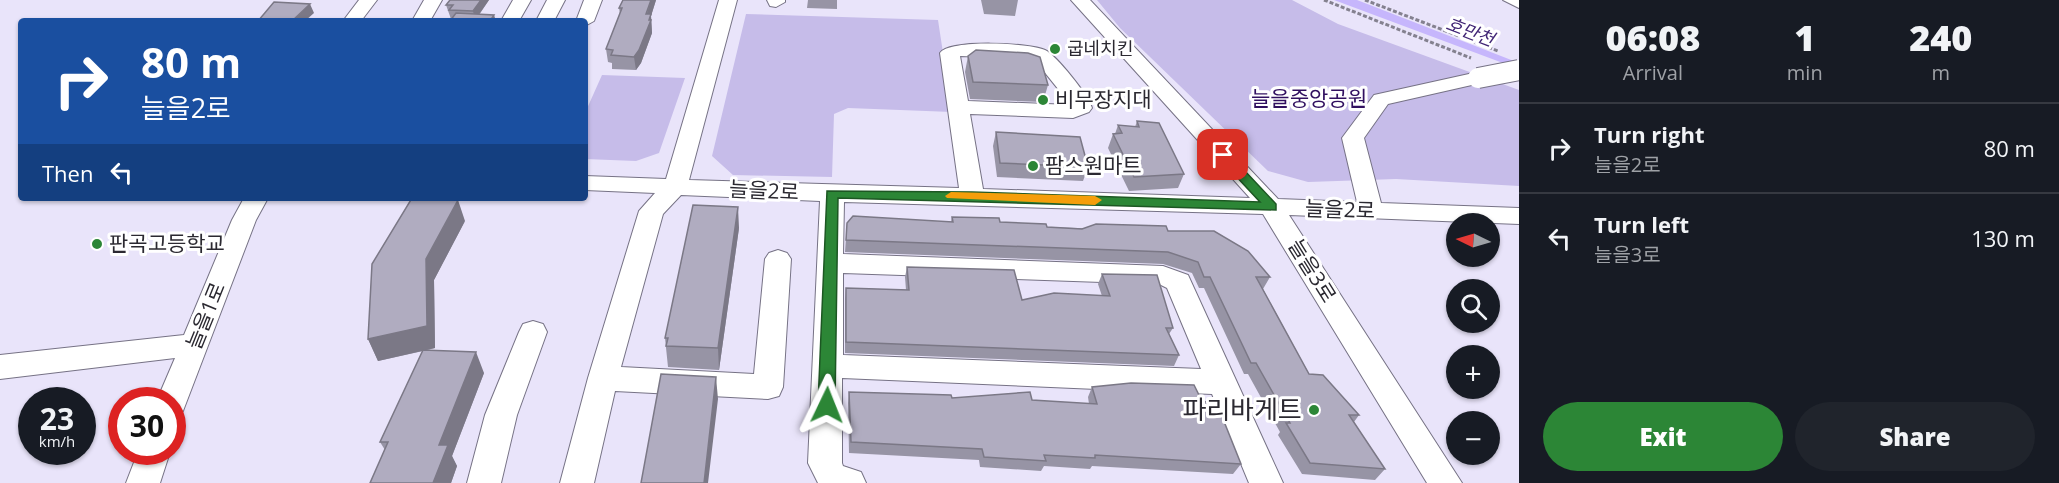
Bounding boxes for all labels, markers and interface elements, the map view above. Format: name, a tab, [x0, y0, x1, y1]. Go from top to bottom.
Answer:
water label: 호만천	[1443, 11, 1500, 52]
text: 06:08	[1606, 13, 1700, 62]
text: 1	[1794, 13, 1815, 62]
text: 240	[1909, 13, 1972, 62]
text: 80 m	[141, 33, 241, 90]
place label: 굽네치킨	[1067, 36, 1133, 60]
icon: right	[42, 42, 120, 120]
marker: 굽네치킨	[1048, 42, 1062, 56]
text: Arrival	[1623, 59, 1683, 86]
text: min	[1787, 59, 1823, 86]
text: m	[1932, 59, 1950, 86]
park label: 늘을중앙공원	[1251, 84, 1367, 112]
place label: 비무장지대	[1055, 85, 1152, 113]
text: 늘을2로	[141, 89, 231, 126]
marker: 비무장지대	[1036, 93, 1050, 107]
text: Turn right	[1594, 119, 1705, 149]
pin	[1197, 129, 1248, 180]
icon: right	[1543, 132, 1576, 165]
text: 80 m	[1984, 133, 2035, 163]
icon: arrive	[1206, 138, 1239, 171]
place label: 팜스원마트	[1045, 151, 1142, 179]
text: 늘을2로	[1594, 151, 1661, 178]
icon: left	[105, 156, 138, 189]
text: Then	[42, 158, 93, 188]
marker: 팜스원마트	[1026, 159, 1040, 173]
street label: 늘을2로	[728, 174, 800, 206]
street label: 늘을2로	[1305, 194, 1375, 224]
text: Turn left	[1594, 209, 1689, 239]
north arrow	[1446, 213, 1500, 267]
map controls	[1446, 213, 1500, 465]
icon: left	[1543, 222, 1576, 255]
text: 130 m	[1971, 223, 2035, 253]
place label: 판곡고등학교	[109, 229, 225, 257]
street label: 늘을3로	[1282, 233, 1343, 308]
marker: 판곡고등학교	[90, 237, 104, 251]
text: 늘을3로	[1594, 241, 1661, 268]
street label: 늘을1로	[179, 278, 231, 353]
button: search	[1446, 279, 1500, 333]
button: +	[1446, 345, 1500, 399]
position arrow	[795, 373, 859, 437]
speed limit sign: 30	[108, 387, 186, 465]
place label: 파리바게트	[1182, 391, 1302, 427]
text: 23	[40, 398, 74, 439]
button: Exit	[1543, 402, 1783, 471]
button: Share	[1795, 402, 2035, 471]
marker: 파리바게트	[1307, 403, 1321, 417]
button: −	[1446, 411, 1500, 465]
text: km/h	[39, 431, 75, 451]

